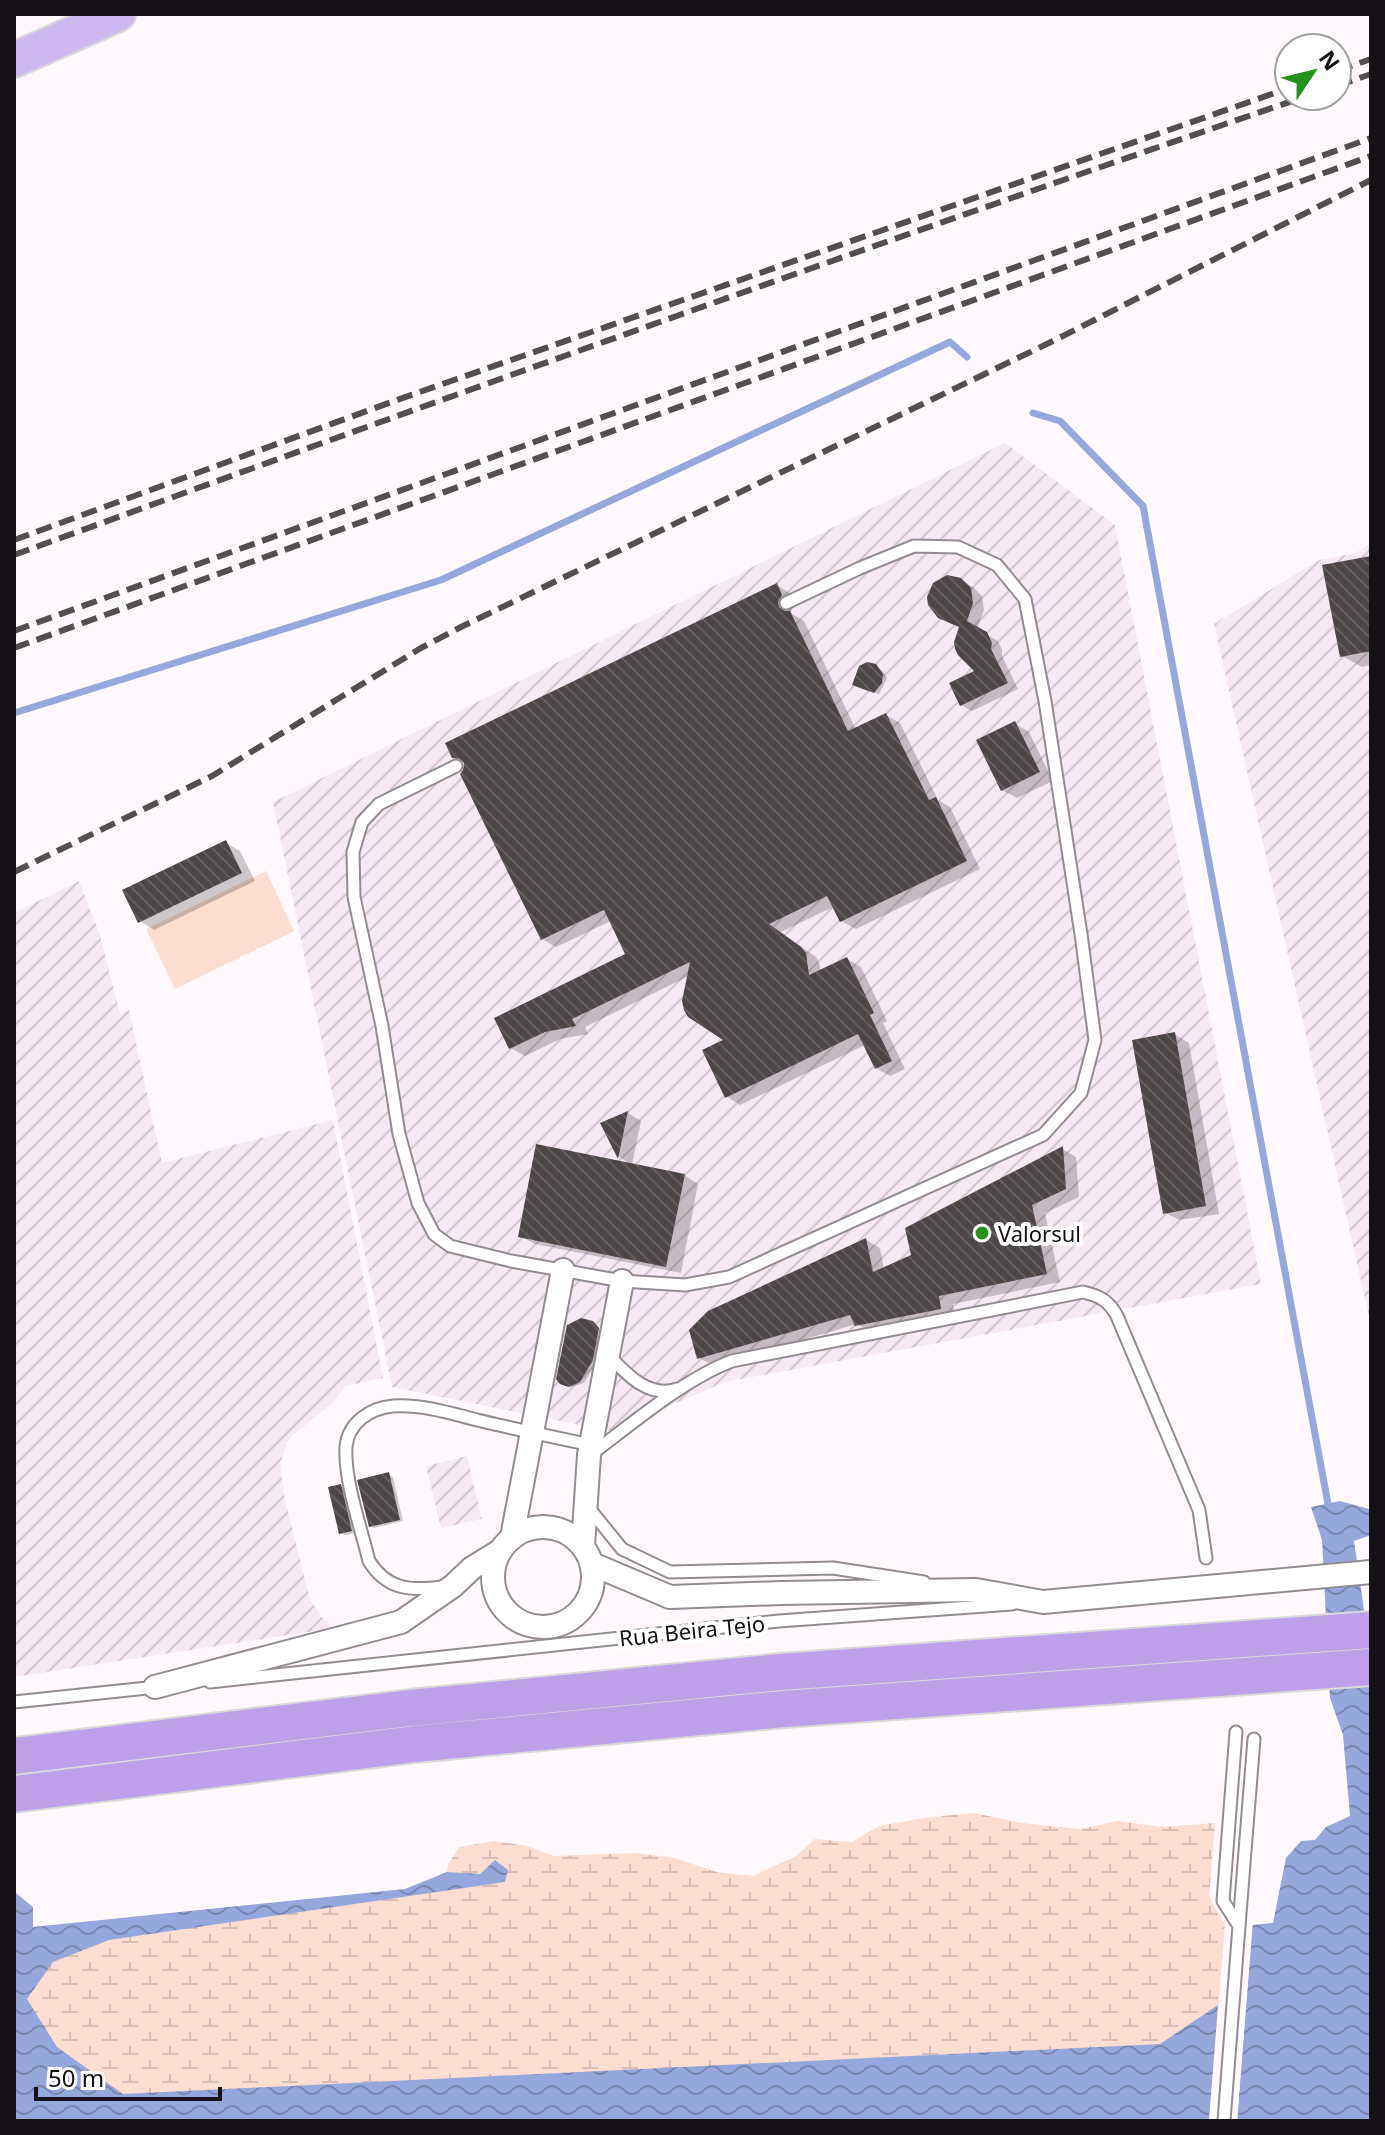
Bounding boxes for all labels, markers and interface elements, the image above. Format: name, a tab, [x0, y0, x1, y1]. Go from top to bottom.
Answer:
north arrow	[1273, 32, 1353, 112]
text: N	[1313, 44, 1348, 76]
place label: Valorsul	[998, 1218, 1081, 1248]
marker: Valorsul	[973, 1224, 991, 1242]
street label: Rua Beira Tejo	[618, 1607, 766, 1653]
scale bar	[36, 2051, 220, 2101]
text: 50 m	[48, 2061, 104, 2094]

